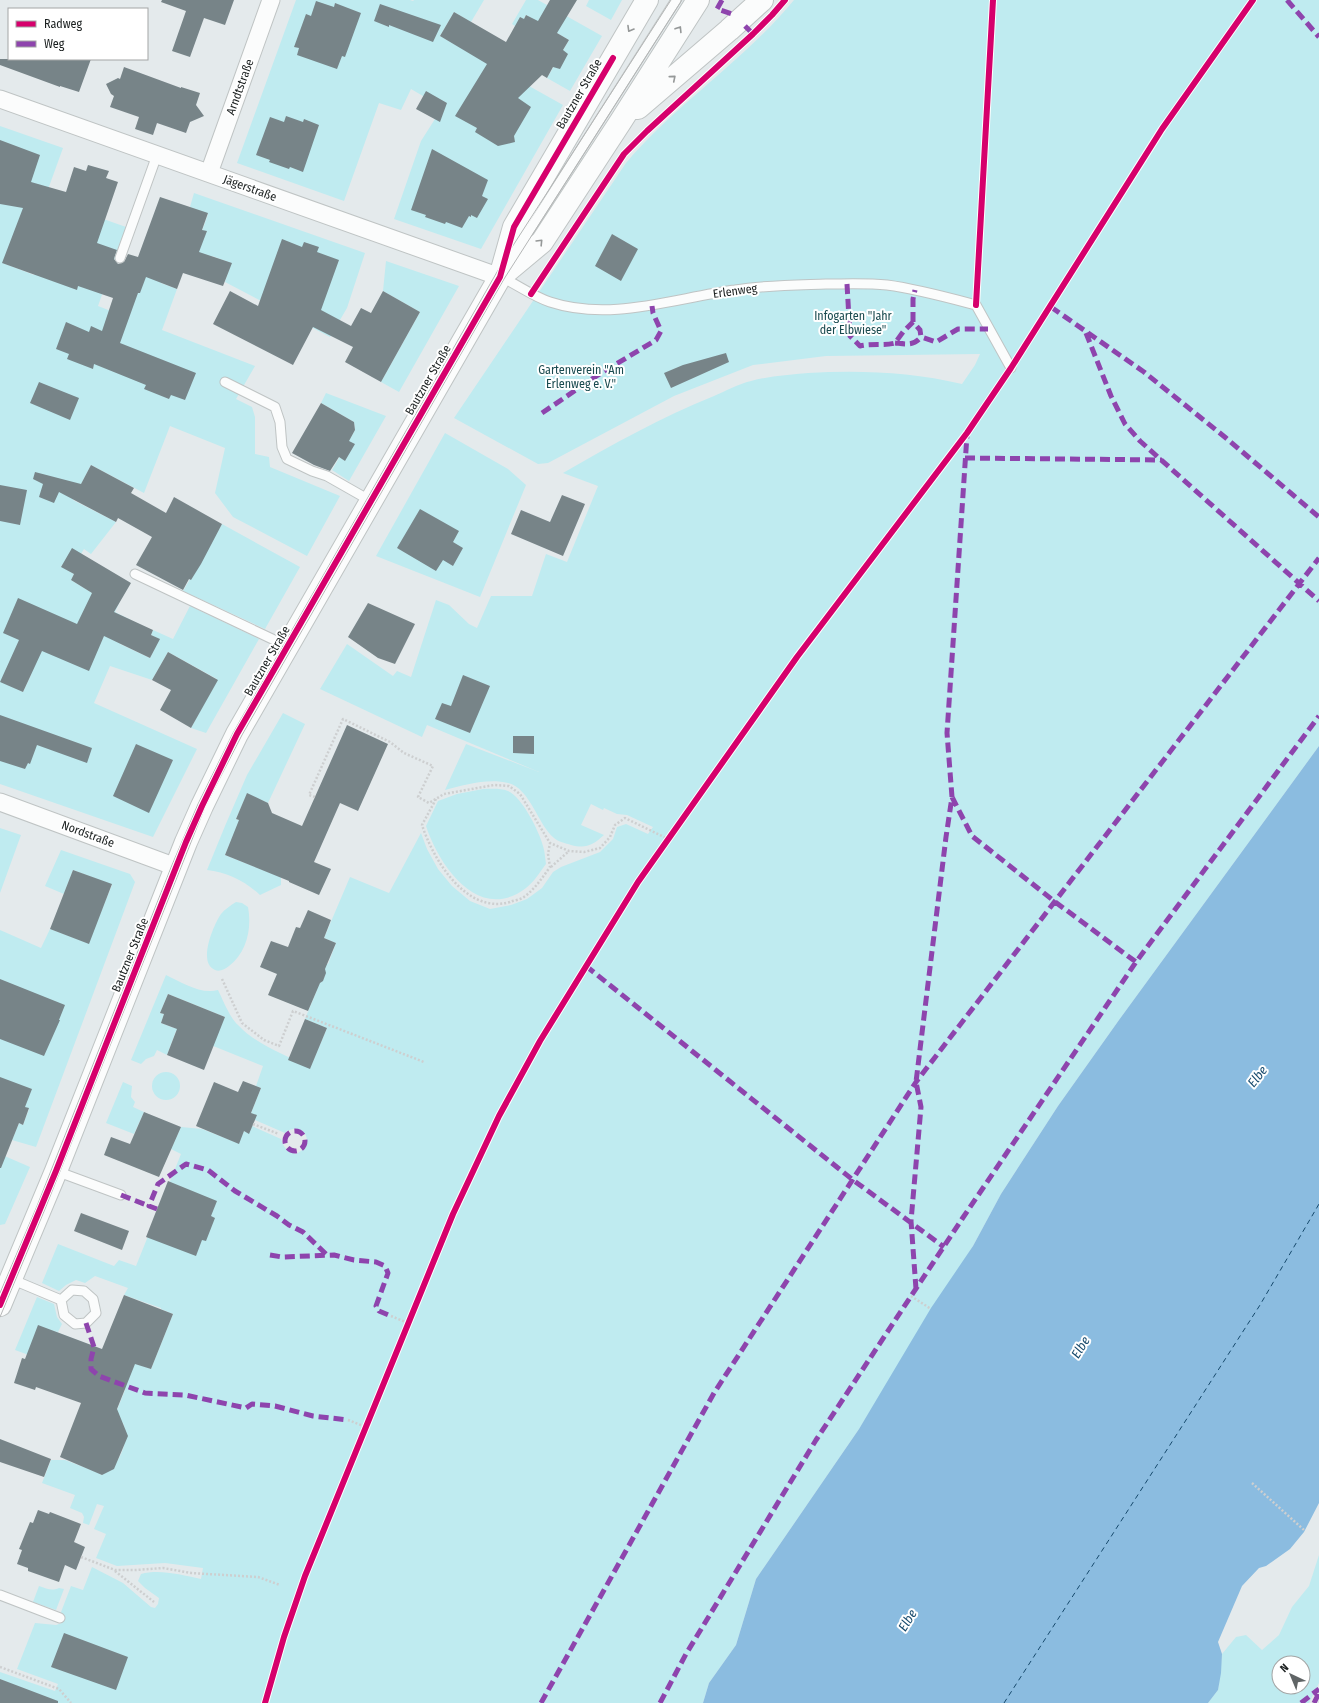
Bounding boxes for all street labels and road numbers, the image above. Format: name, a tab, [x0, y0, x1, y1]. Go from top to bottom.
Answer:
street label: Bautzner Straße	[553, 56, 605, 132]
street label: Arndtstraße	[223, 57, 257, 117]
street label: Jägerstraße	[222, 172, 279, 204]
street label: Erlenweg	[712, 281, 758, 301]
street label: Bautzner Straße	[402, 342, 454, 418]
street label: Bautzner Straße	[241, 623, 293, 699]
street label: Nordstraße	[60, 818, 116, 850]
street label: Bautzner Straße	[109, 916, 151, 994]

